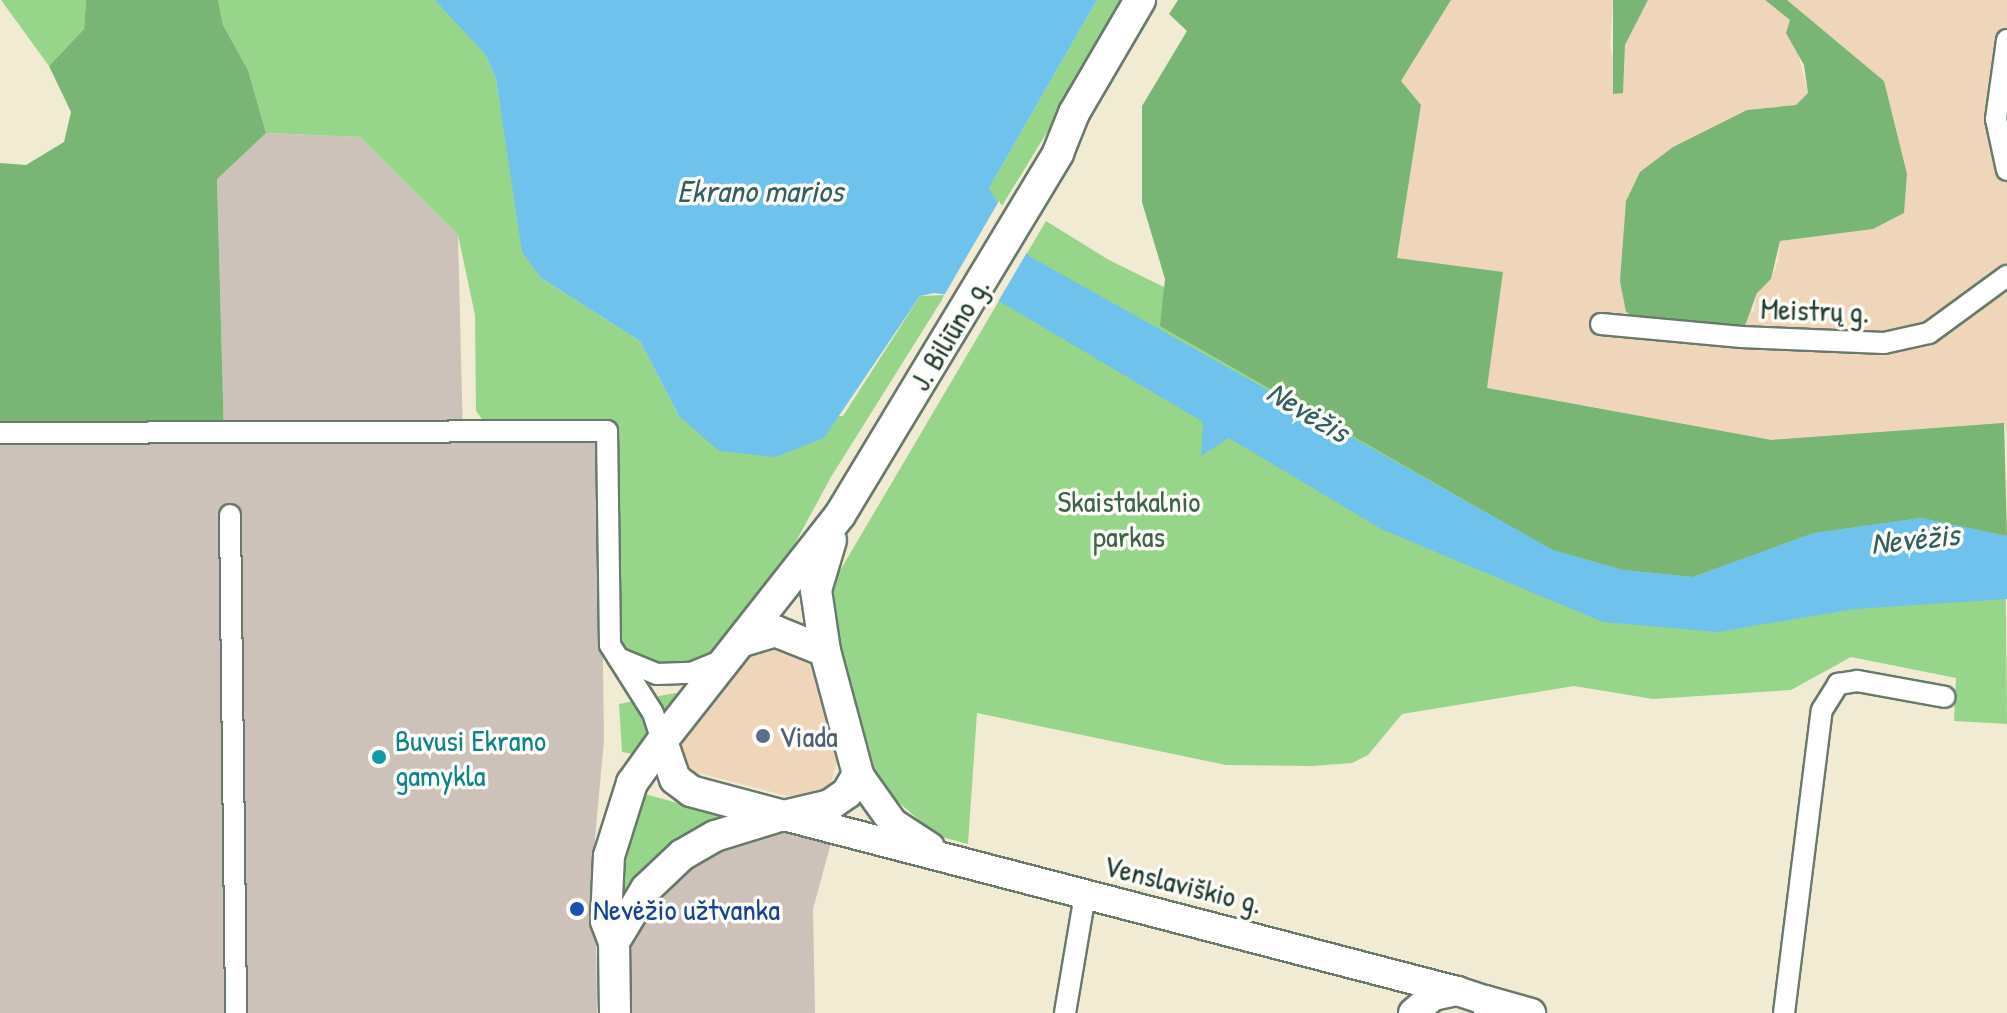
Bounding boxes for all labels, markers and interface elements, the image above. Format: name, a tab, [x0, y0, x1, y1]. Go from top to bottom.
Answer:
water label: Ekrano marios	[677, 172, 843, 210]
street label: J. Biliūno g.	[901, 271, 997, 397]
street label: Meistrų g.	[1760, 290, 1870, 330]
water label: Nevėžis	[1260, 373, 1356, 451]
park label: Skaistakalnio parkas	[1058, 483, 1200, 554]
water label: Nevėžis	[1869, 515, 1961, 563]
place label: Viada	[779, 718, 838, 754]
place label: Buvusi Ekrano gamykla	[395, 722, 546, 792]
marker: Viada	[754, 727, 772, 745]
marker: Buvusi Ekrano gamykla	[370, 748, 388, 766]
street label: Venslaviškio g.	[1100, 847, 1266, 921]
place label: Nevėžio užtvanka	[593, 891, 780, 927]
marker: Nevėžio užtvanka	[568, 900, 586, 918]

